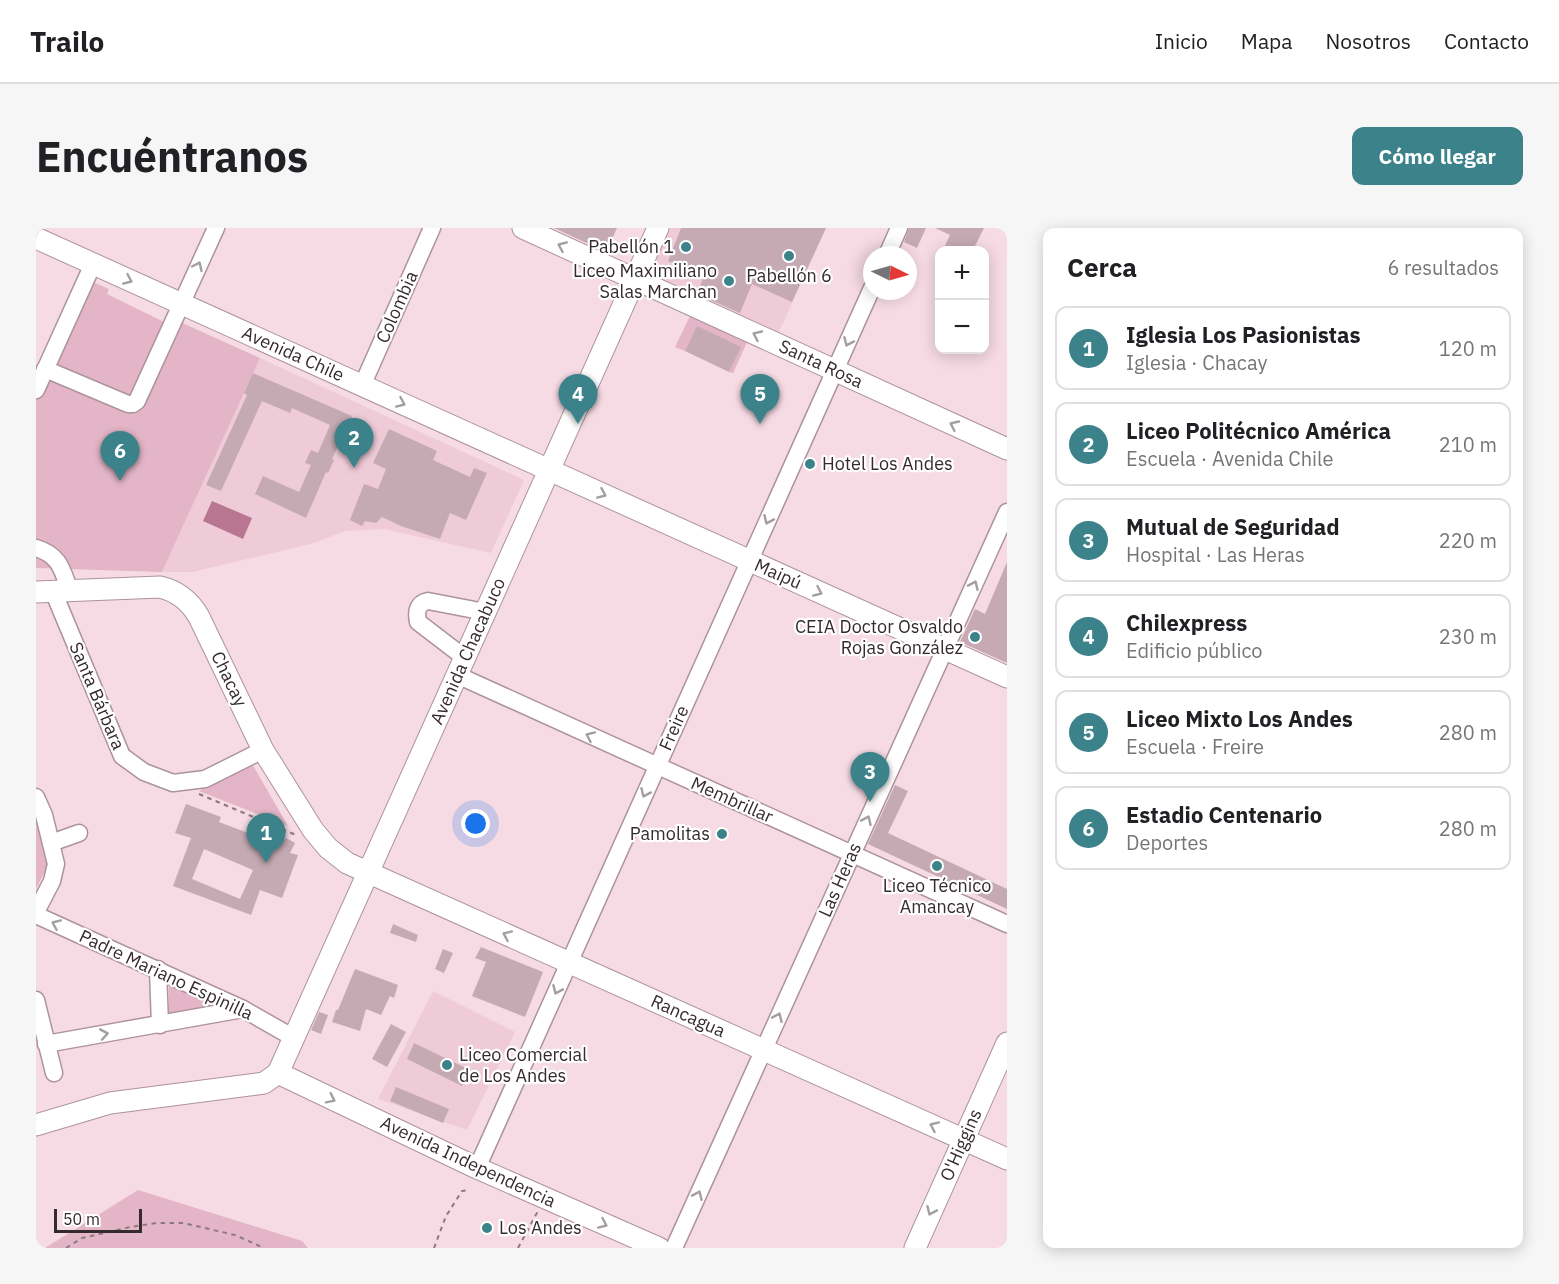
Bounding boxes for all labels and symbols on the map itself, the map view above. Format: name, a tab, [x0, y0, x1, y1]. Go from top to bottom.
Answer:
place label: Pabellón 1	[588, 235, 674, 258]
marker: Pabellón 1	[679, 240, 693, 254]
one-way arrow	[558, 241, 569, 253]
north arrow	[863, 246, 917, 300]
marker: Pabellón 6	[782, 249, 796, 263]
place label: Liceo Maximiliano Salas Marchan	[573, 259, 717, 303]
one-way arrow	[191, 261, 203, 272]
place label: Pabellón 6	[746, 264, 832, 287]
street label: Colombia	[370, 267, 423, 346]
one-way arrow	[121, 272, 132, 284]
marker: Liceo Maximiliano Salas Marchan	[722, 274, 736, 288]
street label: Avenida Chile	[239, 321, 348, 386]
one-way arrow	[753, 330, 764, 342]
street label: Santa Rosa	[775, 334, 867, 393]
one-way arrow	[843, 335, 855, 346]
pin: 4	[558, 374, 598, 424]
pin: 5	[740, 374, 780, 424]
one-way arrow	[395, 396, 406, 408]
pin: 2	[334, 418, 374, 468]
one-way arrow	[949, 420, 960, 432]
pin: 6	[100, 432, 140, 481]
place label: Hotel Los Andes	[822, 452, 953, 475]
marker: Hotel Los Andes	[803, 457, 817, 471]
one-way arrow	[596, 487, 607, 499]
one-way arrow	[763, 513, 775, 524]
street label: Maipú	[751, 553, 805, 594]
street label: Avenida Chacabuco	[425, 574, 510, 728]
one-way arrow	[967, 581, 979, 592]
one-way arrow	[812, 584, 823, 596]
place label: CEIA Doctor Osvaldo Rojas González	[795, 615, 963, 659]
marker: CEIA Doctor Osvaldo Rojas González	[968, 630, 982, 644]
street label: Santa Bárbara	[64, 639, 131, 753]
street label: Chacay	[206, 647, 253, 710]
street label: Freire	[653, 702, 694, 754]
one-way arrow	[586, 731, 597, 743]
pin: 3	[850, 752, 890, 802]
street label: Membrillar	[687, 771, 777, 828]
one-way arrow	[641, 787, 653, 798]
your location	[461, 809, 490, 838]
pin: 1	[246, 814, 286, 863]
one-way arrow	[860, 816, 872, 827]
place label: Pamolitas	[630, 822, 710, 845]
marker: Pamolitas	[715, 827, 729, 841]
street label: Las Heras	[813, 839, 866, 921]
marker: Liceo Técnico Amancay	[930, 859, 944, 873]
place label: Liceo Técnico Amancay	[883, 874, 991, 918]
one-way arrow	[52, 919, 63, 931]
street label: Padre Mariano Espinilla	[76, 924, 257, 1025]
one-way arrow	[503, 930, 514, 942]
one-way arrow	[552, 984, 564, 995]
street label: Rancagua	[647, 989, 729, 1042]
one-way arrow	[771, 1013, 783, 1024]
one-way arrow	[99, 1028, 109, 1041]
place label: Liceo Comercial de Los Andes	[459, 1043, 587, 1087]
marker: Liceo Comercial de Los Andes	[440, 1058, 454, 1072]
one-way arrow	[324, 1091, 335, 1103]
street label: O'Higgins	[934, 1105, 987, 1185]
street label: Avenida Independencia	[377, 1111, 560, 1212]
one-way arrow	[930, 1121, 941, 1133]
one-way arrow	[690, 1190, 702, 1201]
one-way arrow	[927, 1205, 939, 1216]
scale bar	[54, 1206, 142, 1234]
place label: Los Andes	[499, 1216, 582, 1239]
one-way arrow	[597, 1217, 608, 1229]
marker: Los Andes	[480, 1221, 494, 1235]

